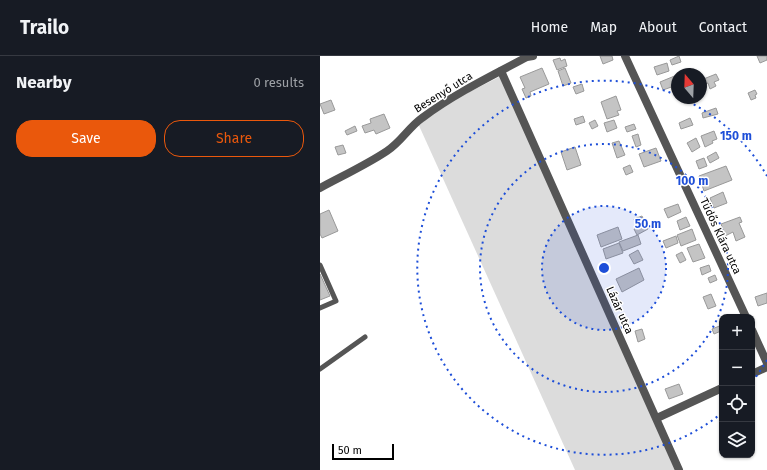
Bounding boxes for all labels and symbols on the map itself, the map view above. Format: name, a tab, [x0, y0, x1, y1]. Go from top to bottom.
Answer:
north arrow	[671, 68, 707, 104]
street label: Besenyő utca	[412, 69, 475, 115]
text: 150 m	[720, 129, 752, 143]
text: 100 m	[676, 174, 708, 188]
street label: Tüdős Klára utca	[697, 196, 744, 276]
text: 50 m	[635, 217, 661, 231]
centre of rings	[597, 261, 611, 275]
street label: Lázár utca	[603, 284, 636, 336]
scale bar	[332, 442, 394, 461]

